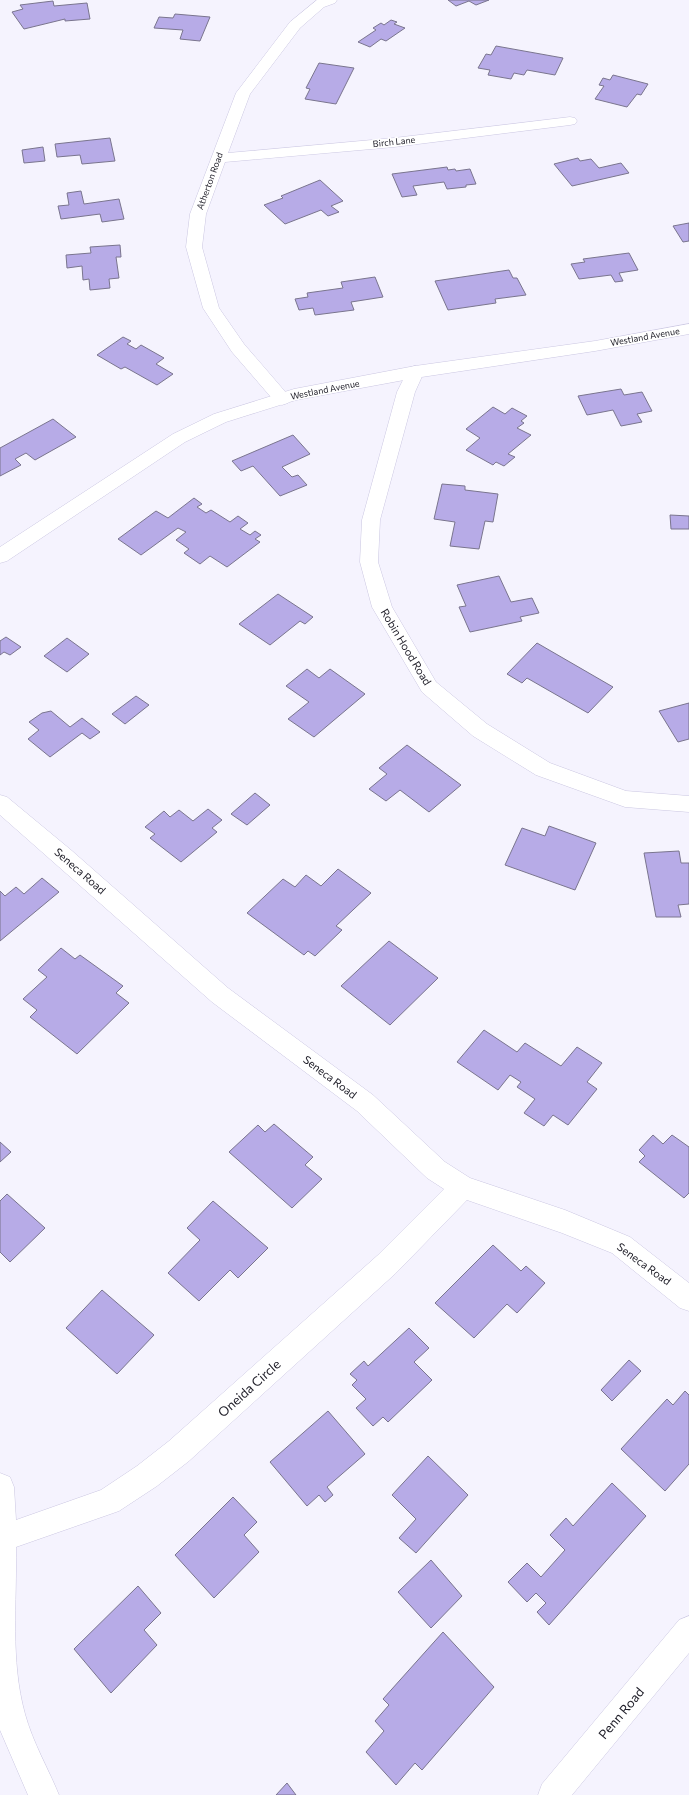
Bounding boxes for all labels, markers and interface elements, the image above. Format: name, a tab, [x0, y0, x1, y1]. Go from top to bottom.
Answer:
street label: Birch Lane	[372, 134, 416, 149]
street label: Atherton Road	[194, 151, 225, 211]
street label: Westland Avenue	[609, 325, 681, 348]
street label: Westland Avenue	[289, 377, 361, 402]
street label: Robin Hood Road	[378, 606, 434, 687]
street label: Seneca Road	[52, 845, 109, 896]
street label: Seneca Road	[301, 1052, 360, 1101]
street label: Seneca Road	[615, 1240, 674, 1287]
street label: Oneida Circle	[214, 1356, 284, 1420]
street label: Penn Road	[595, 1684, 647, 1742]

